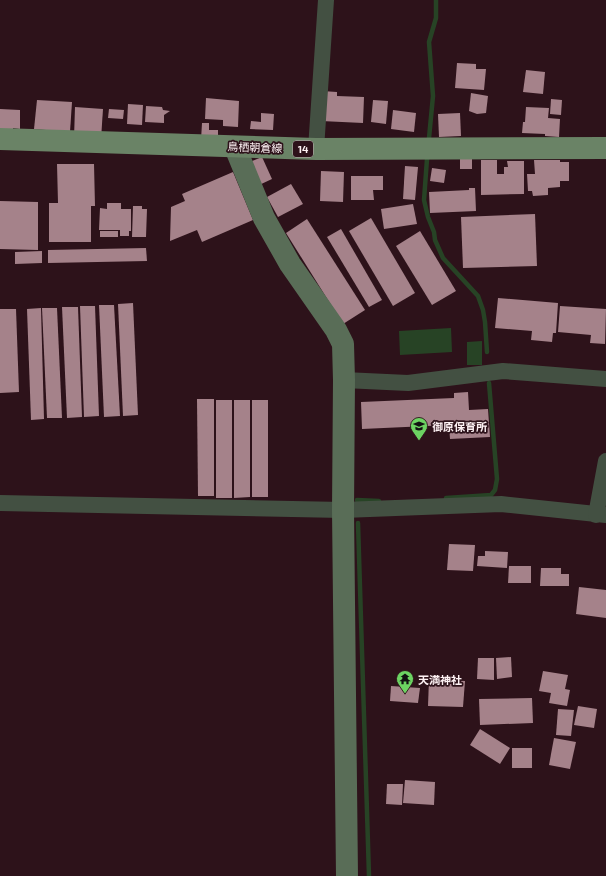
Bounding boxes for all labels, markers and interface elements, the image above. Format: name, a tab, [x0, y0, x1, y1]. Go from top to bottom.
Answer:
street label: 鳥栖朝倉線	[227, 140, 283, 154]
road number: 14	[293, 141, 313, 157]
school or university icon: 御原保育所	[409, 416, 429, 441]
place label: 御原保育所	[432, 420, 487, 433]
temple icon: 天満神社	[395, 669, 415, 694]
place label: 天満神社	[418, 673, 462, 686]

